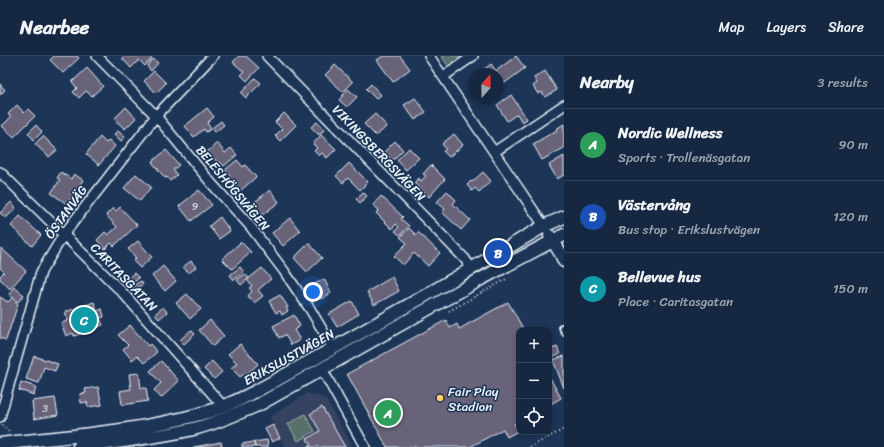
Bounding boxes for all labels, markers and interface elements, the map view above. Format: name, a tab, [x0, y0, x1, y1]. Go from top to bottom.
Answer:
text: Nearbee	[20, 11, 89, 44]
text: Map	[719, 15, 744, 40]
text: Layers	[766, 15, 806, 40]
text: Share	[828, 15, 864, 40]
text: Nearby	[580, 67, 634, 97]
north arrow	[468, 68, 504, 104]
text: 3 results	[817, 71, 868, 94]
street label: VIKINGSBERGSVÄGEN	[326, 99, 432, 207]
text: Nordic Wellness	[618, 120, 723, 146]
text: A	[589, 133, 597, 156]
text: 90 m	[838, 133, 868, 156]
street label: BELESHÖGSVÄGEN	[190, 140, 276, 236]
text: Sports · Trollenäsgatan	[618, 146, 750, 169]
street label: ÖSTANVÄG	[38, 180, 94, 244]
text: Västervång	[618, 192, 691, 218]
house number: 9	[192, 197, 199, 216]
text: B	[589, 205, 597, 228]
text: 120 m	[833, 205, 868, 228]
text: Bus stop · Erikslustvägen	[618, 218, 760, 241]
street label: CARITASGATAN	[85, 237, 163, 317]
pin: B	[485, 238, 511, 268]
text: Bellevue hus	[618, 264, 701, 290]
text: C	[589, 277, 597, 300]
text: 150 m	[833, 277, 868, 300]
your location	[303, 282, 323, 302]
text: Place · Caritasgatan	[618, 290, 733, 313]
pin: C	[71, 305, 97, 335]
street label: ERIKSLUSTVÄGEN	[239, 322, 339, 392]
map controls	[516, 327, 552, 435]
button: +	[516, 327, 552, 363]
button: −	[516, 363, 552, 399]
place label: Fair Play Stadion	[448, 380, 499, 418]
marker: Fair Play Stadion	[435, 393, 445, 403]
pin: A	[375, 398, 401, 428]
house number: 3	[42, 399, 48, 418]
button: locate	[516, 399, 552, 435]

